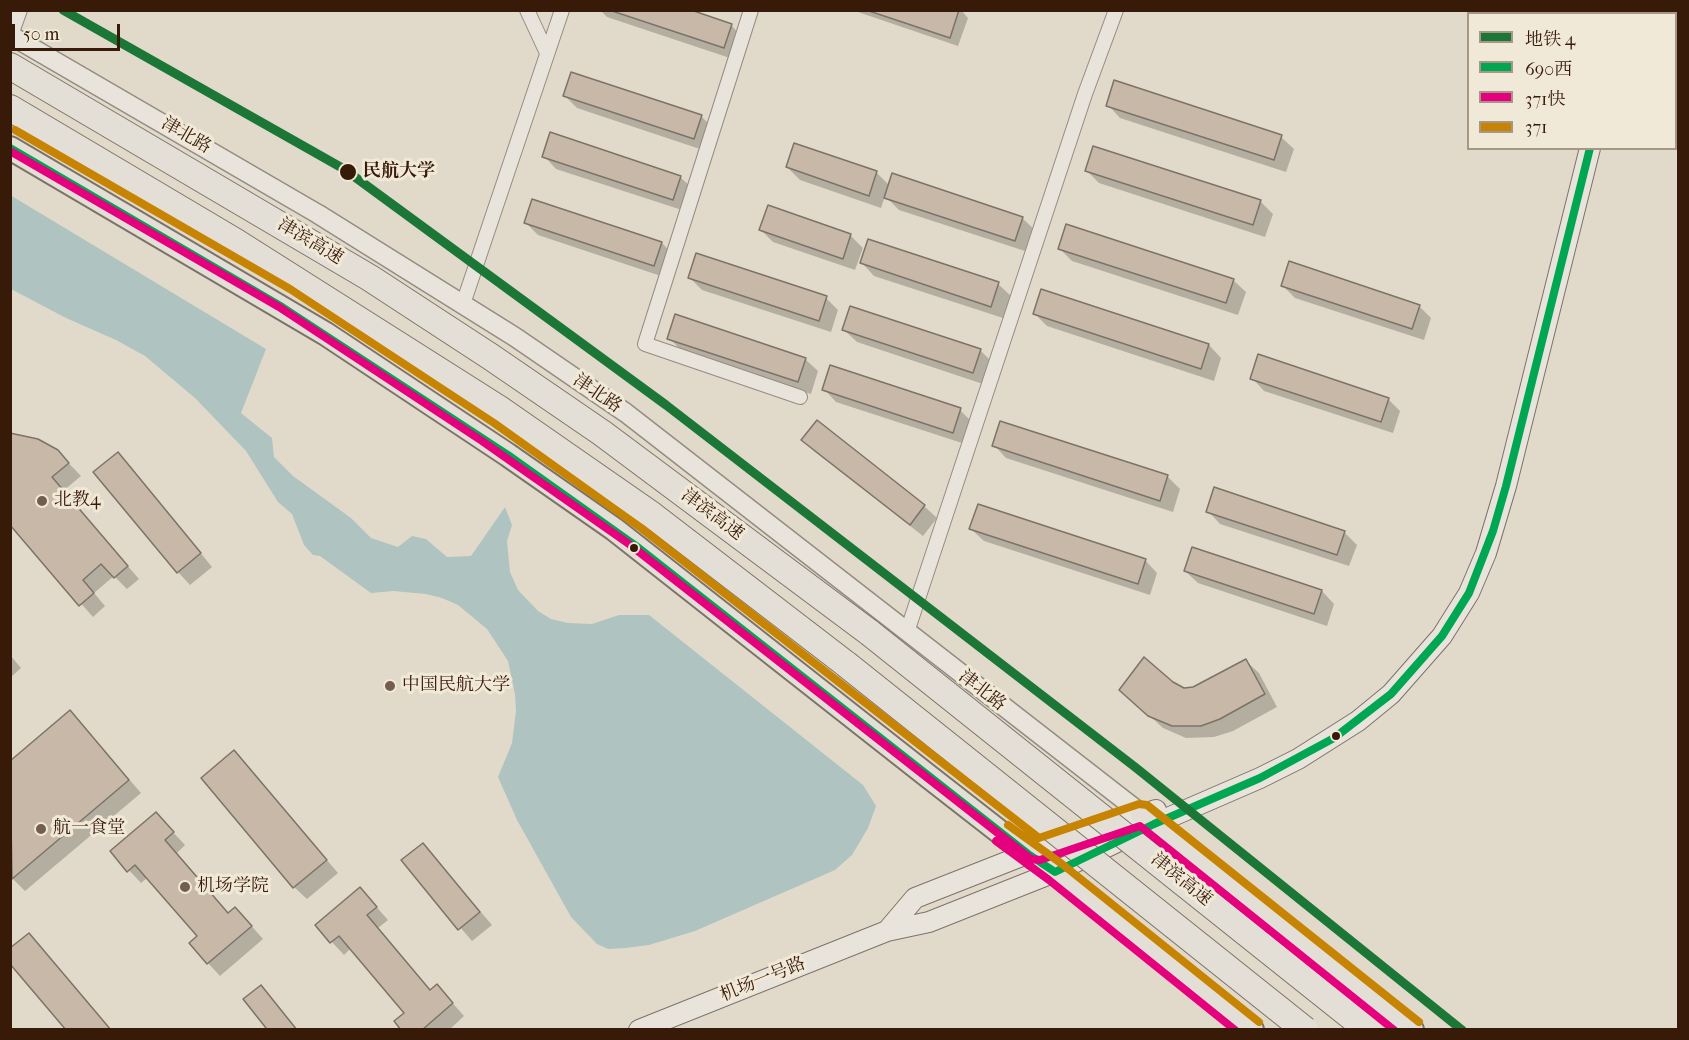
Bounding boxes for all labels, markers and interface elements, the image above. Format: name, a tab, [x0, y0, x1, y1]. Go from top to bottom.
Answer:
scale bar	[15, 12, 123, 50]
legend	[1467, 12, 1677, 150]
text: 50 m	[23, 24, 59, 45]
text: 地铁 4	[1525, 29, 1575, 50]
text: 690西	[1525, 59, 1572, 80]
text: 371快	[1525, 89, 1566, 110]
street label: 津北路	[157, 113, 215, 159]
text: 371	[1525, 117, 1548, 138]
place label: 民航大学	[363, 161, 435, 183]
marker: 民航大学	[338, 162, 358, 182]
street label: 津滨高速	[274, 214, 346, 270]
street label: 津北路	[569, 370, 625, 418]
street label: 津滨高速	[677, 485, 747, 545]
place label: 北教4	[54, 490, 101, 512]
marker: 北教4	[35, 494, 49, 508]
unlabelled marker	[628, 542, 640, 554]
street label: 津北路	[954, 666, 1010, 716]
place label: 中国民航大学	[402, 675, 510, 697]
marker: 中国民航大学	[383, 679, 397, 693]
unlabelled marker	[1330, 730, 1342, 742]
place label: 航一食堂	[53, 818, 125, 840]
marker: 航一食堂	[34, 822, 48, 836]
street label: 津滨高速	[1146, 849, 1216, 911]
place label: 机场学院	[197, 876, 269, 898]
marker: 机场学院	[178, 880, 192, 894]
street label: 机场一号路	[717, 953, 809, 1007]

